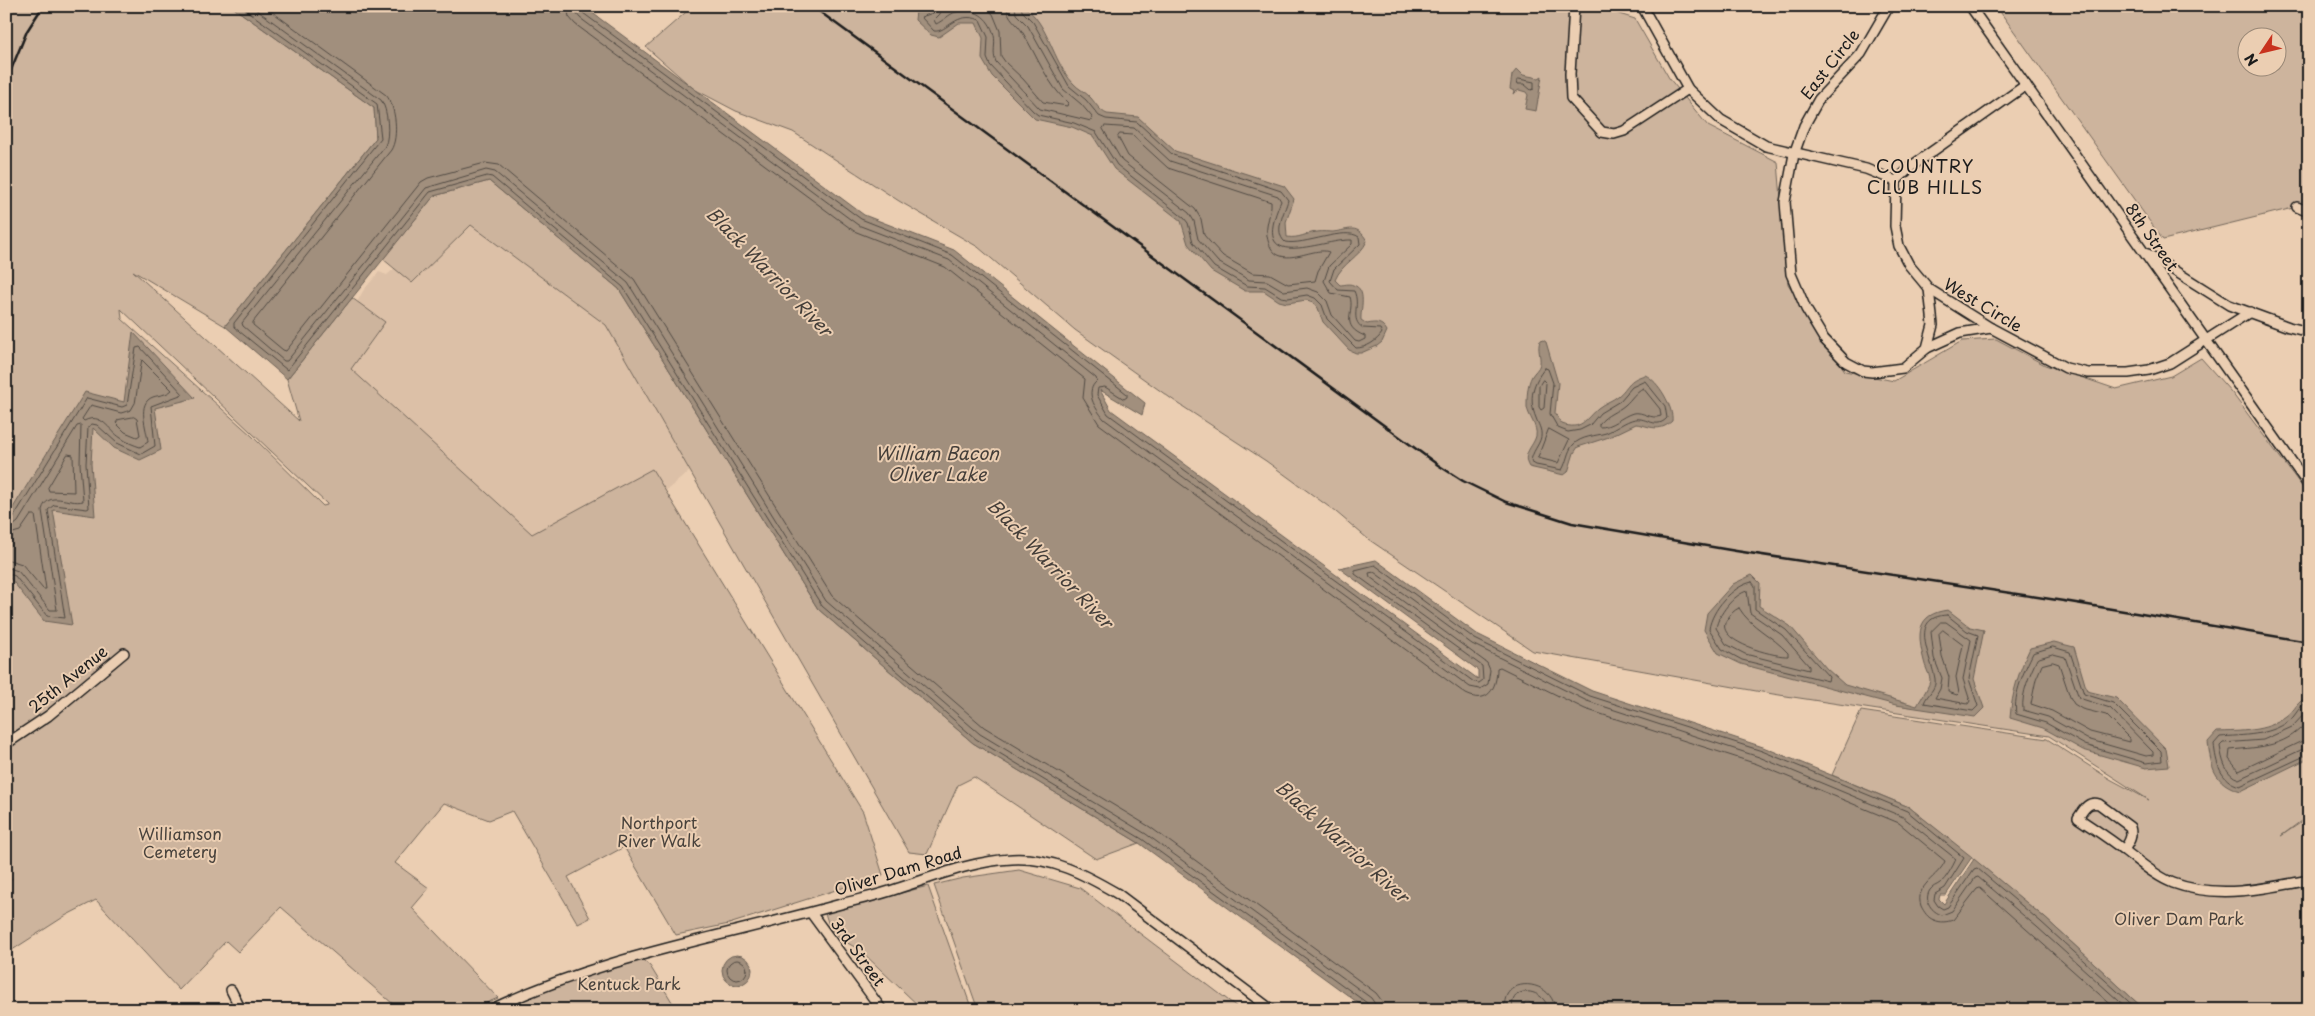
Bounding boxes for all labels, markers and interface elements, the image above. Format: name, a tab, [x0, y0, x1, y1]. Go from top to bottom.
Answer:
street label: East Circle	[1794, 23, 1864, 104]
north arrow	[2238, 28, 2288, 78]
text: N	[2239, 49, 2263, 70]
district label: COUNTRY CLUB HILLS	[1867, 152, 1983, 200]
street label: 8th Street	[2120, 197, 2185, 276]
water label: Black Warrior River	[701, 200, 841, 344]
street label: West Circle	[1940, 271, 2027, 337]
water label: William Bacon Oliver Lake	[875, 439, 1000, 487]
water label: Black Warrior River	[982, 492, 1122, 636]
street label: 25th Avenue	[23, 639, 112, 718]
water label: Black Warrior River	[1270, 774, 1418, 910]
park label: Northport River Walk	[617, 810, 701, 852]
park label: Williamson Cemetery	[138, 821, 222, 863]
street label: Oliver Dam Road	[831, 839, 964, 901]
park label: Oliver Dam Park	[2114, 906, 2244, 930]
street label: 3rd Street	[826, 912, 892, 991]
park label: Kentuck Park	[577, 971, 681, 995]

